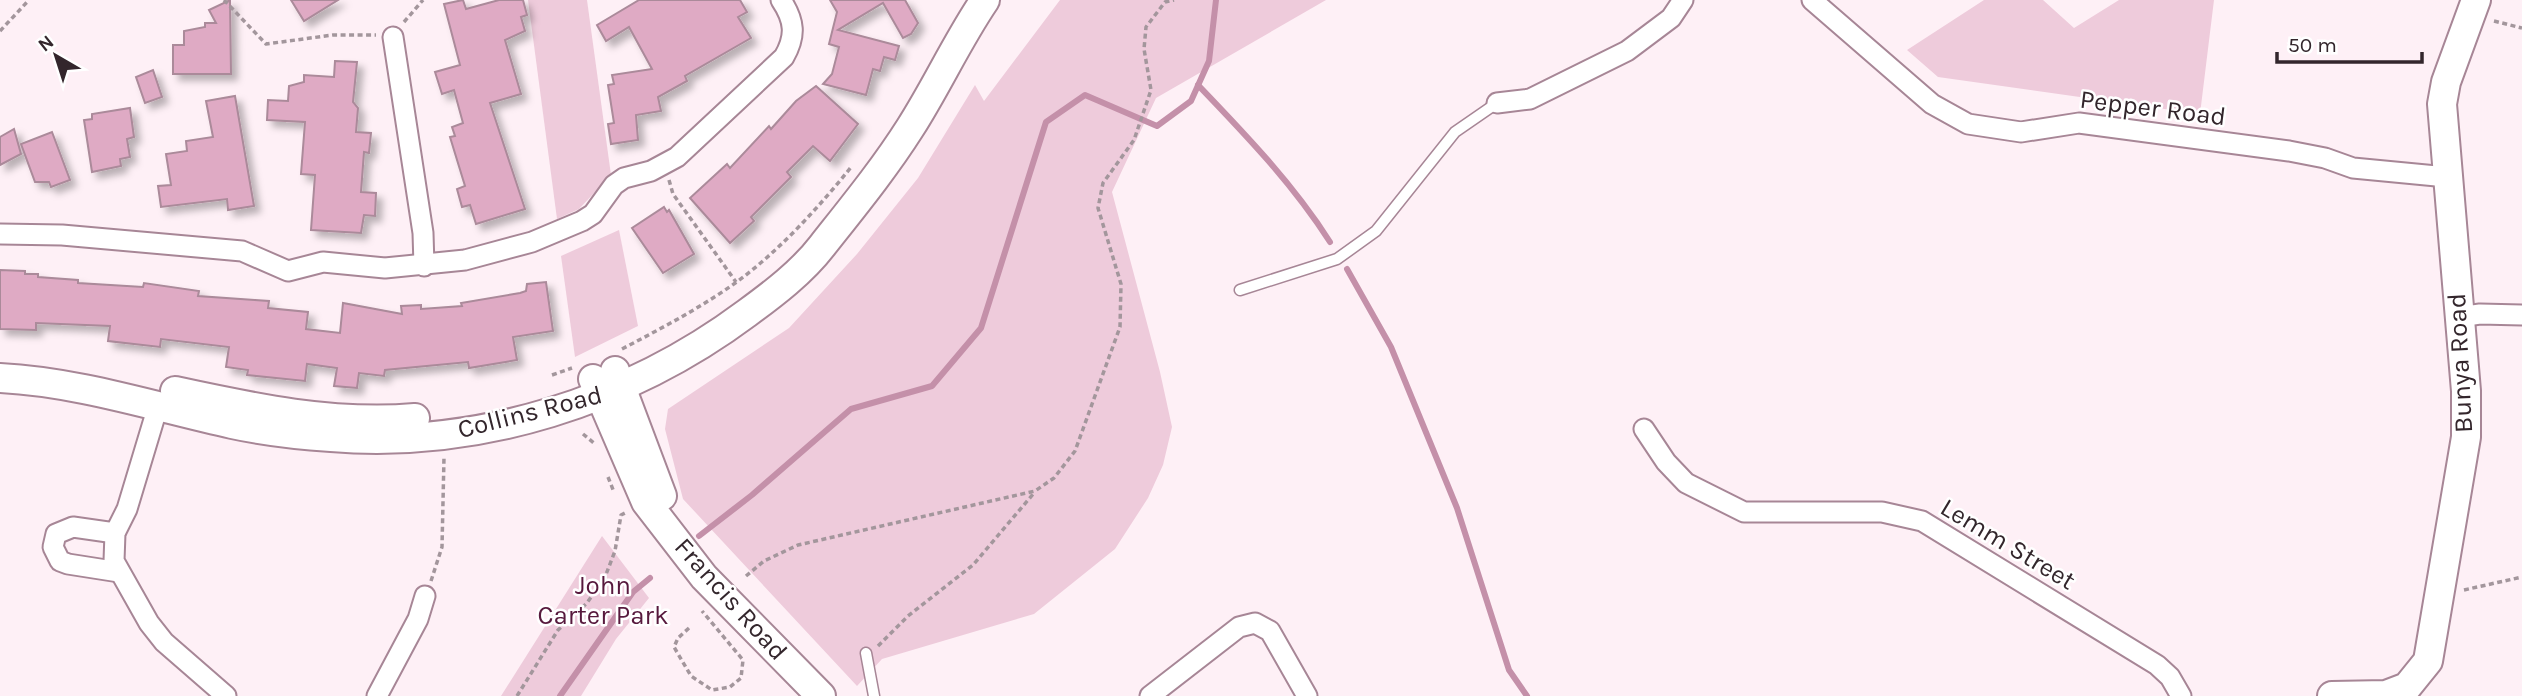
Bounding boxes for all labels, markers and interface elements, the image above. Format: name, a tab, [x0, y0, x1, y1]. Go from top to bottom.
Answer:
north arrow	[21, 21, 91, 91]
scale bar	[2277, 21, 2422, 65]
text: N	[34, 31, 58, 56]
text: 50 m	[2288, 33, 2337, 57]
street label: Pepper Road	[2078, 84, 2228, 132]
street label: Bunya Road	[2441, 292, 2479, 434]
street label: Collins Road	[455, 379, 605, 445]
street label: Lemm Street	[1935, 492, 2081, 596]
street label: Francis Road	[668, 531, 794, 667]
park label: John Carter Park	[537, 570, 669, 631]

